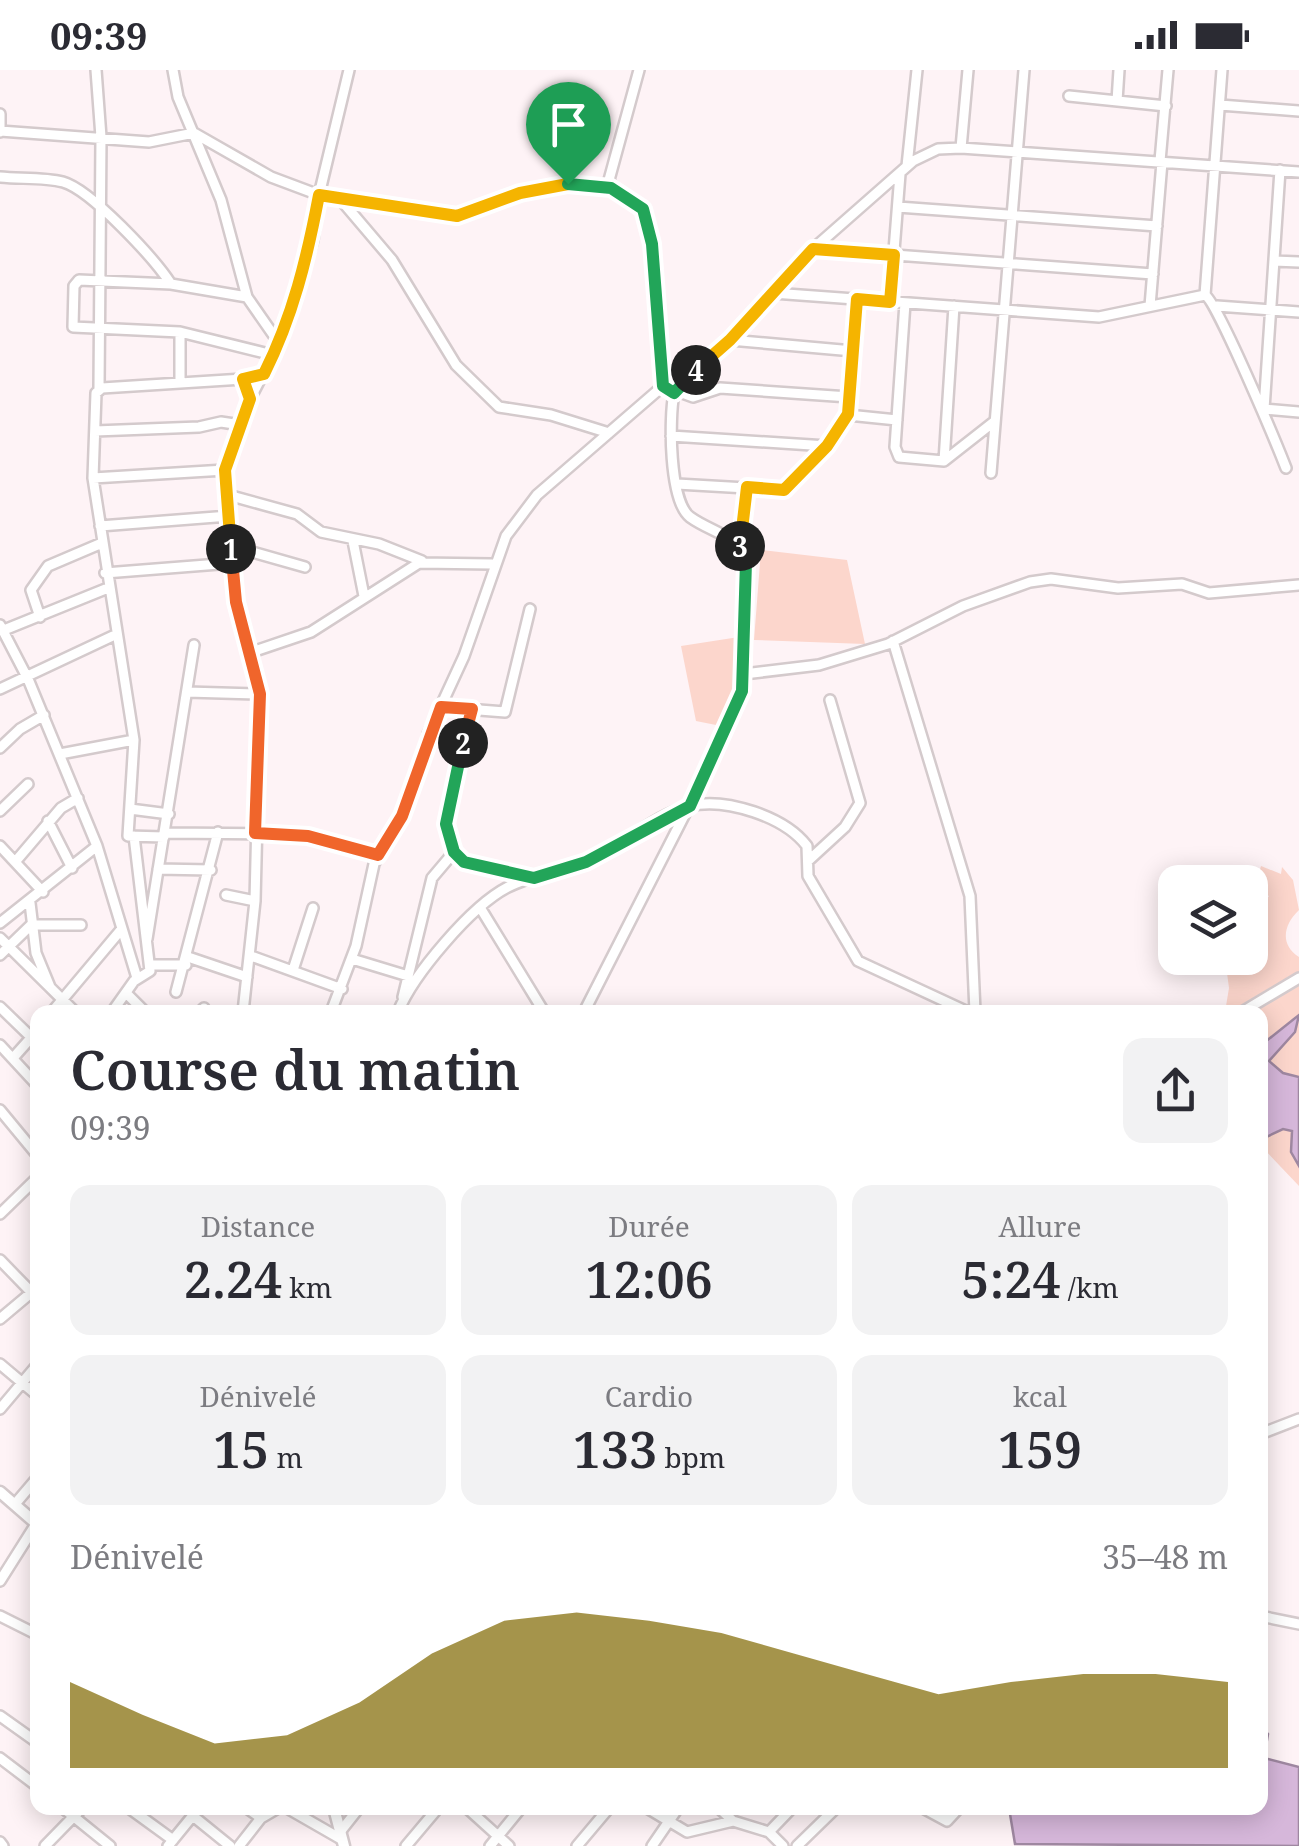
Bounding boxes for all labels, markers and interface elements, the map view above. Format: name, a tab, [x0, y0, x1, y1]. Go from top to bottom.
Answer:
text: 09:39	[50, 9, 147, 61]
pin	[526, 82, 611, 185]
icon: arrive	[541, 97, 596, 152]
pin: 4	[671, 345, 721, 395]
text: 4	[688, 351, 704, 389]
pin: 3	[715, 521, 765, 571]
pin: 1	[206, 524, 256, 574]
text: 3	[732, 527, 748, 565]
text: 1	[223, 530, 239, 568]
pin: 2	[438, 718, 488, 768]
text: 2	[455, 724, 471, 762]
map controls	[1158, 865, 1268, 975]
button: layers	[1158, 865, 1268, 975]
text: Course du matin	[70, 1031, 520, 1106]
button: share	[1123, 1038, 1228, 1143]
text: 09:39	[70, 1106, 151, 1149]
text: Distance	[201, 1207, 315, 1245]
text: Durée	[608, 1207, 690, 1245]
text: Allure	[998, 1207, 1082, 1245]
text: 2.24	[184, 1245, 282, 1313]
text: 12:06	[585, 1245, 713, 1313]
text: 5:24	[961, 1245, 1061, 1313]
text: km	[282, 1268, 332, 1306]
text: /km	[1061, 1268, 1119, 1306]
text: Dénivelé	[199, 1377, 317, 1415]
text: Cardio	[605, 1377, 693, 1415]
text: kcal	[1013, 1377, 1067, 1415]
text: 15	[213, 1415, 269, 1483]
text: 133	[573, 1415, 657, 1483]
text: 159	[998, 1415, 1082, 1483]
text: m	[269, 1438, 303, 1476]
text: bpm	[657, 1438, 725, 1476]
text: Dénivelé	[70, 1535, 204, 1578]
text: 35–48 m	[1102, 1535, 1228, 1578]

